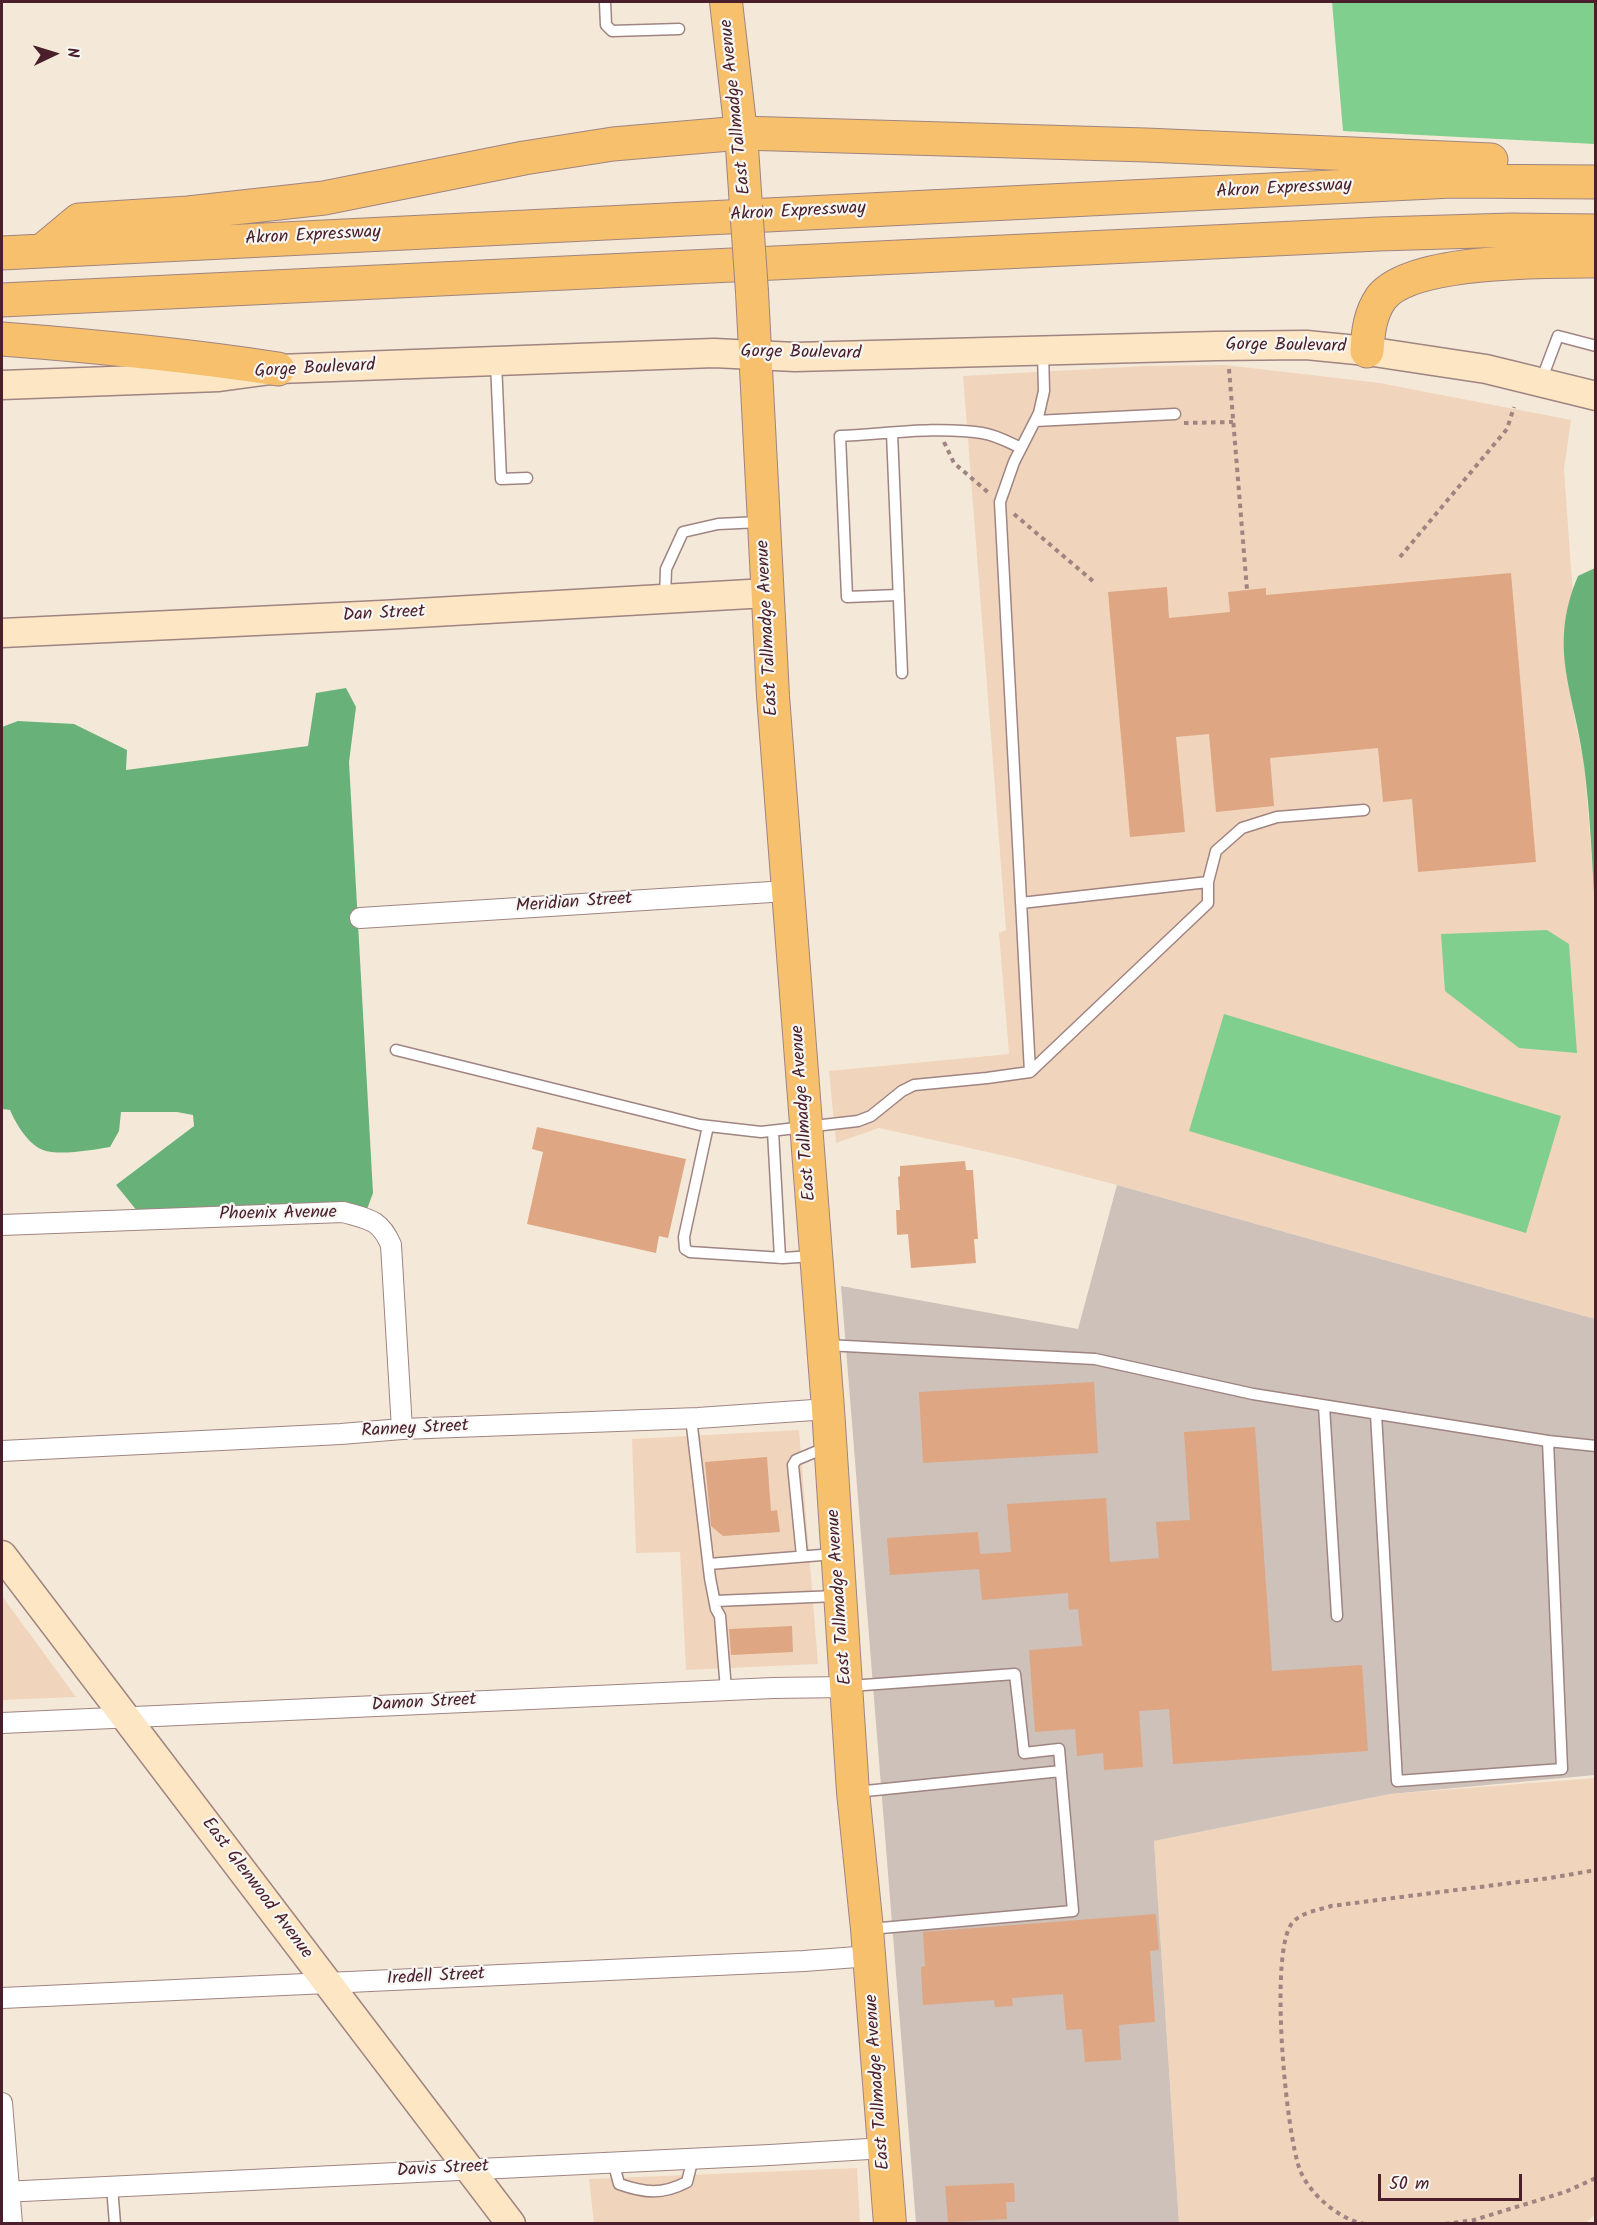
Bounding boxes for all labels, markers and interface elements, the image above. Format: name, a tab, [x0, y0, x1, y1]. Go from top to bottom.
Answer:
street label: East Tallmadge Avenue	[717, 18, 757, 196]
north arrow	[24, 24, 84, 84]
text: N	[60, 47, 85, 59]
street label: Akron Expressway	[1216, 176, 1352, 204]
street label: Akron Expressway	[730, 199, 866, 227]
street label: Akron Expressway	[245, 223, 381, 251]
street label: Gorge Boulevard	[1225, 335, 1347, 359]
street label: Gorge Boulevard	[740, 342, 862, 366]
street label: Gorge Boulevard	[254, 356, 376, 384]
street label: East Tallmadge Avenue	[754, 539, 784, 717]
street label: Dan Street	[342, 602, 426, 628]
street label: Meridian Street	[515, 889, 633, 919]
street label: East Tallmadge Avenue	[788, 1024, 822, 1202]
street label: Phoenix Avenue	[219, 1203, 337, 1227]
street label: Ranney Street	[361, 1416, 469, 1444]
street label: East Tallmadge Avenue	[824, 1508, 858, 1686]
street label: Damon Street	[371, 1690, 477, 1718]
street label: East Glenwood Avenue	[196, 1814, 316, 1964]
street label: Iredell Street	[386, 1965, 486, 1991]
street label: East Tallmadge Avenue	[862, 1993, 896, 2171]
street label: Davis Street	[396, 2157, 490, 2183]
scale bar	[1381, 2162, 1525, 2200]
text: 50 m	[1389, 2170, 1429, 2199]

